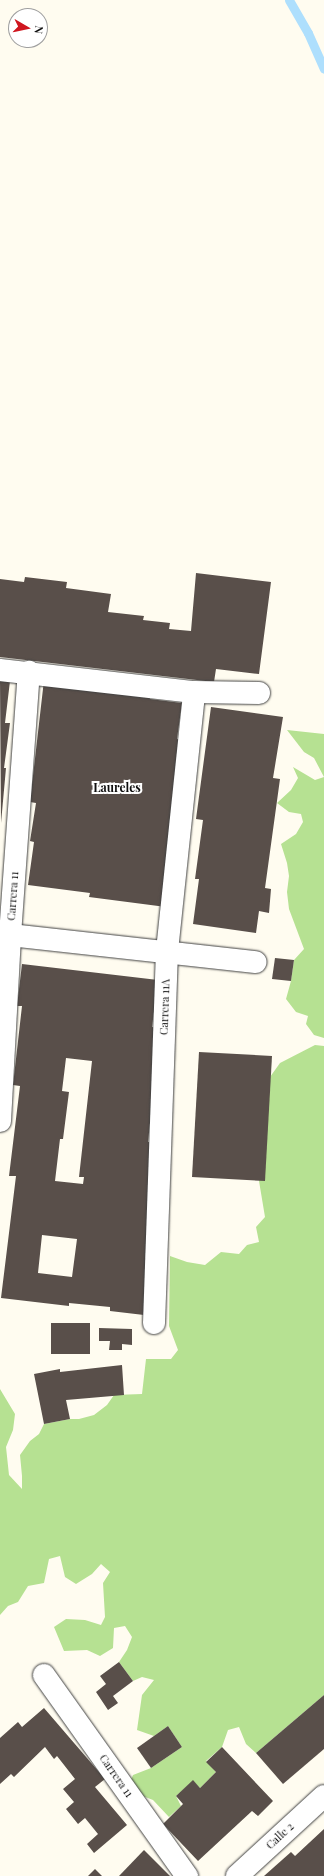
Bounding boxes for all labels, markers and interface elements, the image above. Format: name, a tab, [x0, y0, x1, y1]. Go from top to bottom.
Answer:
north arrow	[8, 8, 48, 48]
text: N	[31, 25, 47, 35]
district label: Laureles	[93, 781, 141, 795]
street label: Carrera 11	[5, 871, 21, 921]
street label: Carrera 11A	[157, 979, 173, 1035]
street label: Carrera 11	[96, 1752, 136, 1800]
street label: Calle 2	[264, 1820, 296, 1852]

